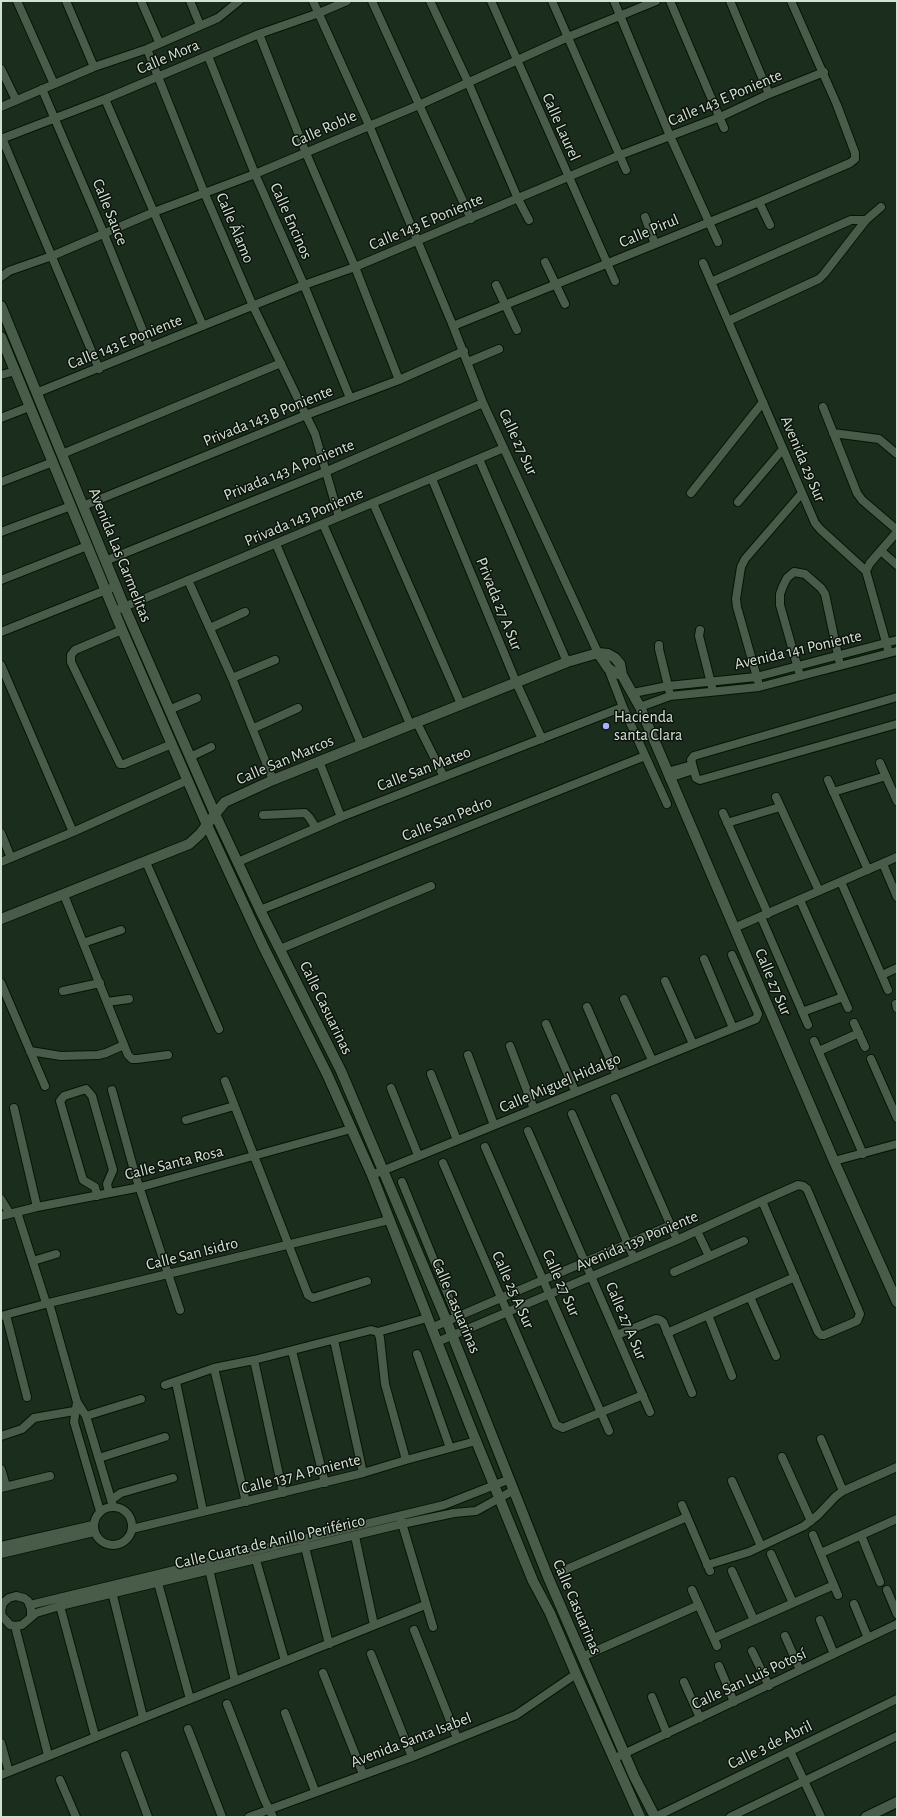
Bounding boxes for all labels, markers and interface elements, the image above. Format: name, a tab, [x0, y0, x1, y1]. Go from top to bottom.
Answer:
street label: Calle Mora	[134, 35, 202, 79]
street label: Calle 143 E Poniente	[665, 65, 785, 131]
street label: Calle Laurel	[538, 90, 584, 164]
street label: Calle Roble	[288, 106, 360, 152]
street label: Calle Sauce	[88, 176, 132, 248]
street label: Calle Encinos	[266, 180, 316, 262]
street label: Calle 143 E Poniente	[366, 189, 486, 255]
street label: Calle Álamo	[212, 190, 258, 266]
street label: Calle Pirul	[616, 210, 682, 252]
street label: Calle 143 E Poniente	[65, 310, 185, 374]
street label: Privada 143 B Poniente	[200, 381, 336, 451]
street label: Calle 27 Sur	[494, 406, 542, 478]
street label: Avenida 29 Sur	[776, 413, 830, 505]
street label: Privada 143 A Poniente	[221, 435, 357, 505]
street label: Privada 143 Poniente	[242, 483, 366, 551]
street label: Avenida Las Carmelitas	[84, 485, 156, 625]
street label: Privada 27 A Sur	[472, 555, 526, 653]
street label: Avenida 141 Poniente	[732, 626, 864, 674]
place label: Hacienda santa Clara	[614, 707, 682, 745]
marker: Hacienda santa Clara	[601, 721, 611, 731]
street label: Calle San Marcos	[233, 731, 337, 789]
street label: Calle San Mateo	[374, 742, 474, 796]
street label: Calle San Pedro	[399, 792, 495, 846]
street label: Calle 27 Sur	[750, 946, 796, 1018]
street label: Calle Casuarinas	[295, 958, 357, 1058]
street label: Calle Miguel Hidalgo	[496, 1049, 624, 1117]
street label: Calle Santa Rosa	[123, 1141, 225, 1185]
street label: Avenida 139 Poniente	[573, 1207, 701, 1275]
street label: Calle San Isidro	[144, 1233, 240, 1275]
street label: Calle 27 Sur	[538, 1247, 584, 1319]
street label: Calle 25 A Sur	[487, 1248, 539, 1332]
street label: Calle Casuarinas	[427, 1256, 485, 1356]
street label: Calle 27 A Sur	[601, 1279, 651, 1363]
street label: Calle 137 A Poniente	[239, 1450, 363, 1498]
street label: Calle Cuarta de Anillo Periférico	[173, 1511, 367, 1573]
street label: Calle Casuarinas	[548, 1557, 606, 1657]
street label: Calle San Luis Potosí	[689, 1644, 809, 1714]
street label: Avenida Santa Isabel	[348, 1708, 474, 1772]
street label: Calle 3 de Abril	[725, 1716, 815, 1774]

